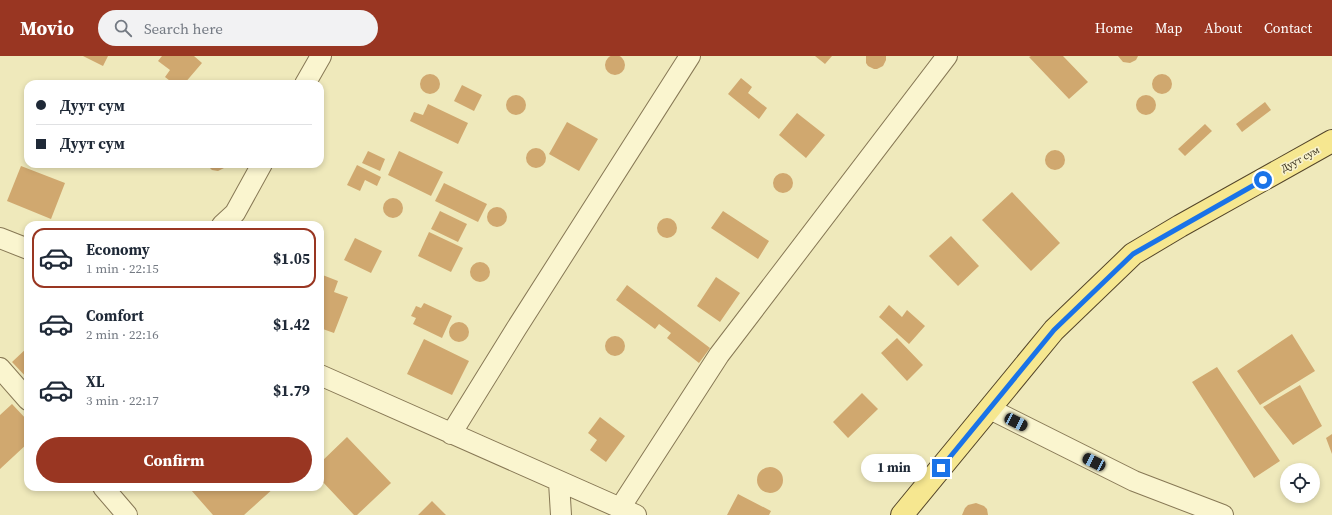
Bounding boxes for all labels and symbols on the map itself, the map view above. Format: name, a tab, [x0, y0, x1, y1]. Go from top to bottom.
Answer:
street label: Дуут сум	[1278, 143, 1322, 175]
route start	[1254, 171, 1272, 189]
car	[1003, 411, 1029, 433]
car	[1081, 451, 1107, 473]
callout: 1 min	[861, 454, 927, 482]
route end	[932, 459, 950, 477]

